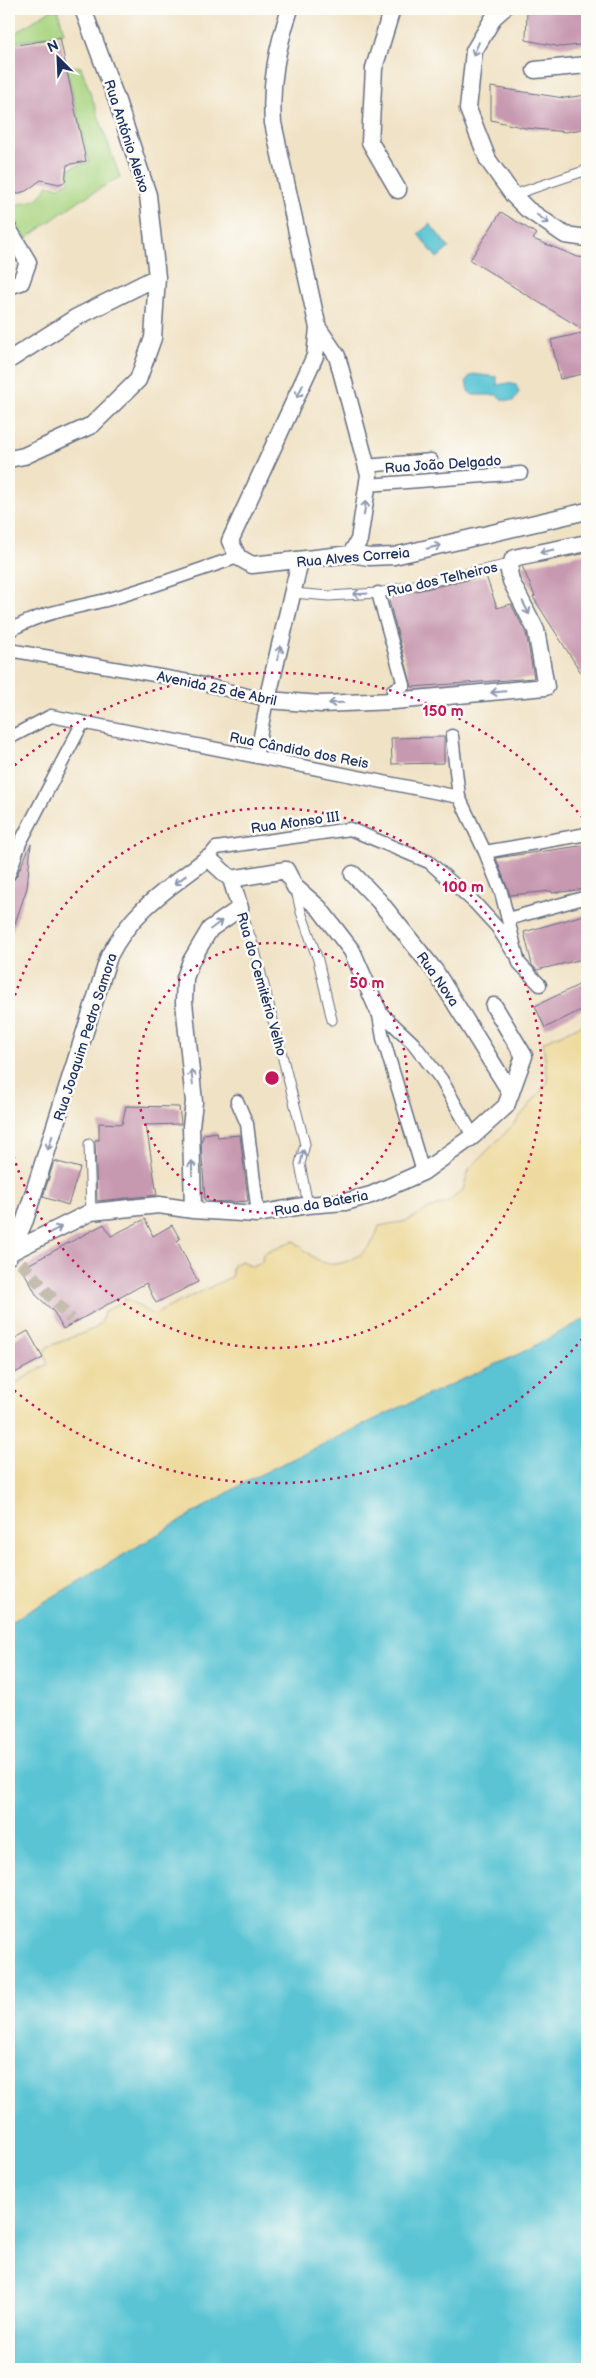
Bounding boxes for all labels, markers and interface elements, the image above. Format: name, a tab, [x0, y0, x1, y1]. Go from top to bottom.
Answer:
north arrow	[32, 32, 82, 82]
text: N	[45, 37, 61, 56]
one-way arrow	[471, 41, 481, 56]
street label: Rua António Aleixo	[100, 77, 153, 195]
one-way arrow	[536, 214, 550, 224]
one-way arrow	[294, 383, 304, 398]
street label: Rua João Delgado	[384, 452, 502, 477]
one-way arrow	[360, 500, 370, 516]
one-way arrow	[425, 542, 441, 551]
street label: Rua Alves Correia	[296, 544, 411, 571]
one-way arrow	[540, 547, 556, 556]
street label: Rua dos Telheiros	[385, 558, 499, 600]
one-way arrow	[352, 590, 368, 599]
one-way arrow	[522, 600, 531, 615]
one-way arrow	[275, 646, 284, 662]
street label: Avenida 25 de Abril	[155, 667, 278, 709]
one-way arrow	[490, 687, 506, 696]
one-way arrow	[328, 699, 344, 708]
text: 150 m	[422, 702, 464, 721]
street label: Rua Cândido dos Reis	[228, 729, 370, 772]
street label: Rua Afonso III	[250, 808, 340, 837]
one-way arrow	[174, 874, 187, 885]
text: 100 m	[442, 878, 484, 897]
street label: Rua do Cemitério Velho	[233, 910, 290, 1058]
one-way arrow	[209, 920, 223, 930]
street label: Rua Nova	[413, 949, 462, 1010]
street label: Rua Joaquim Pedro Samora	[50, 951, 121, 1123]
text: 50 m	[350, 974, 385, 993]
centre of rings	[263, 1069, 281, 1087]
one-way arrow	[187, 1070, 197, 1086]
one-way arrow	[45, 1135, 54, 1151]
one-way arrow	[298, 1150, 307, 1166]
one-way arrow	[187, 1160, 197, 1176]
street label: Rua da Bateria	[273, 1187, 369, 1220]
one-way arrow	[47, 1225, 62, 1234]

